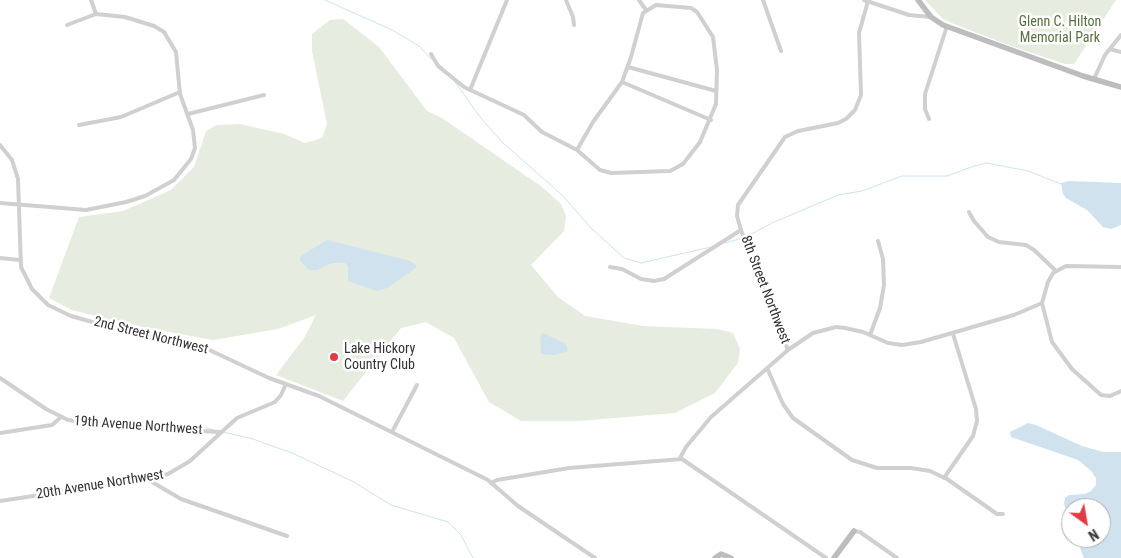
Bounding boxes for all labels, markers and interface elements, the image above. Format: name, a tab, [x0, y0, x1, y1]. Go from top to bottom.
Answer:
park label: Glenn C. Hilton Memorial Park	[1019, 14, 1101, 46]
street label: 8th Street Northwest	[737, 234, 793, 346]
street label: 2nd Street Northwest	[92, 314, 210, 358]
place label: Lake Hickory Country Club	[344, 341, 415, 374]
marker: Lake Hickory Country Club	[328, 351, 340, 363]
street label: 19th Avenue Northwest	[73, 413, 203, 439]
street label: 20th Avenue Northwest	[35, 467, 165, 503]
north arrow	[1061, 498, 1111, 548]
text: N	[1086, 526, 1101, 544]

